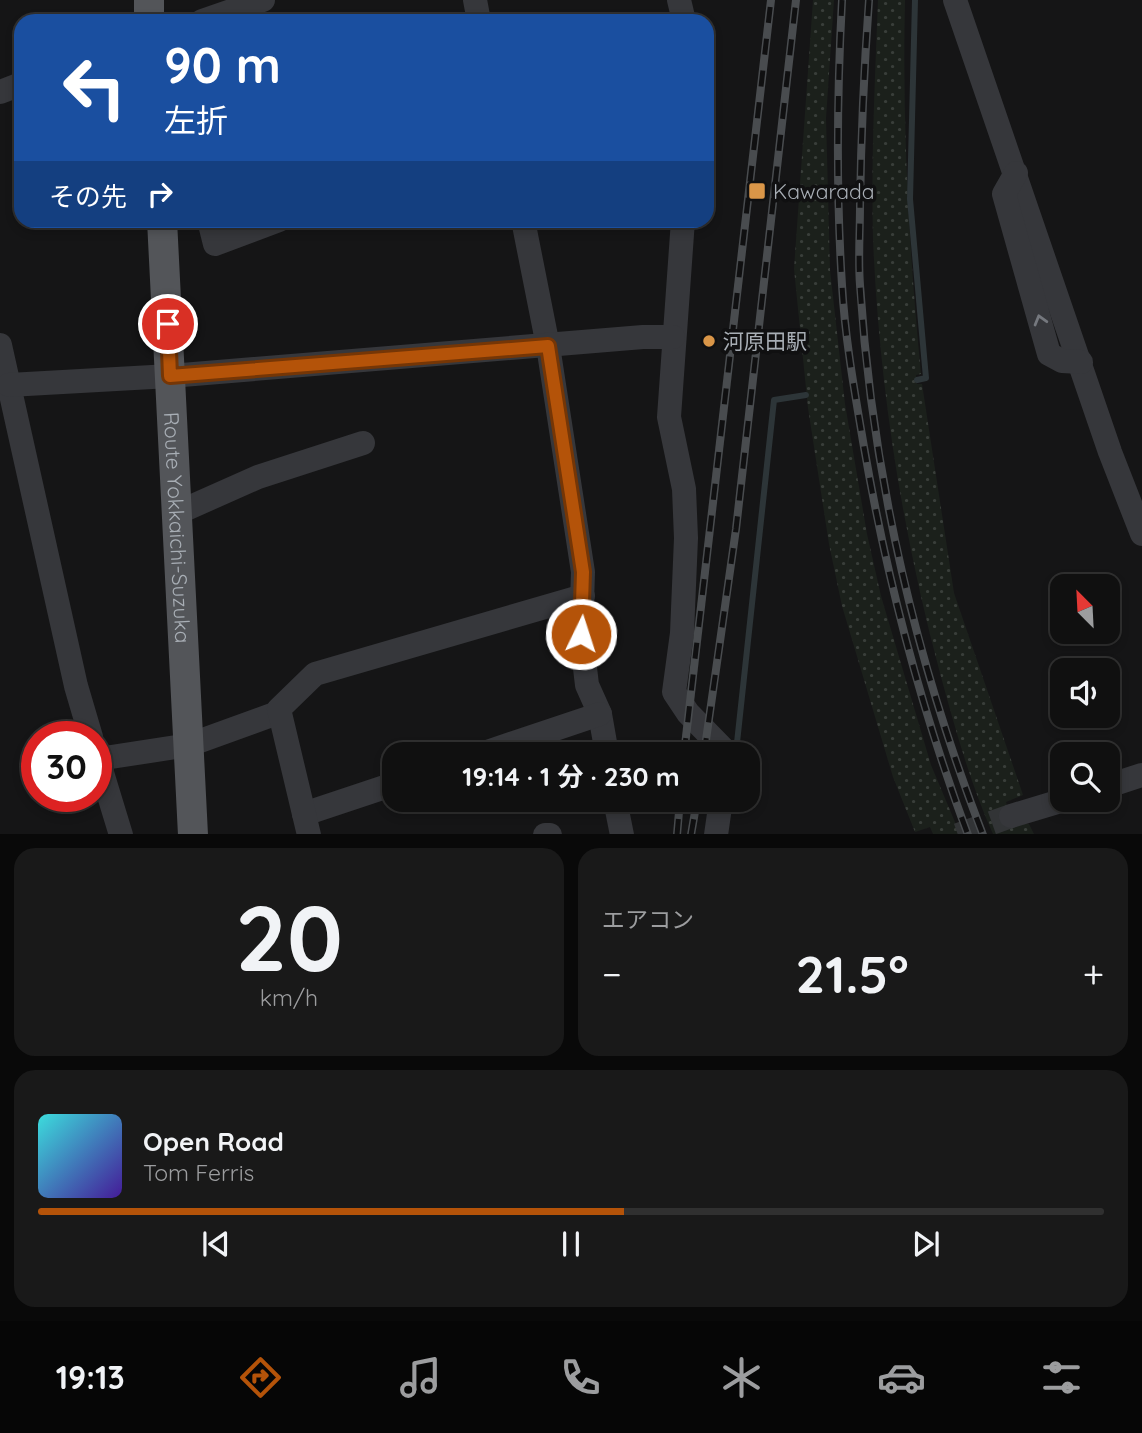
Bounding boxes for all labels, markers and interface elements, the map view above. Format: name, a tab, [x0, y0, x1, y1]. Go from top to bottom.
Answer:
text: 90 m	[164, 34, 281, 95]
icon: left	[49, 42, 140, 133]
text: 左折	[164, 100, 228, 140]
icon: right	[141, 175, 179, 213]
place label: Kawarada	[773, 178, 874, 204]
text: その先	[49, 180, 127, 213]
marker: Kawarada	[747, 181, 767, 201]
pin	[138, 294, 198, 354]
icon: arrive	[149, 305, 187, 343]
one-way arrow	[1033, 314, 1048, 326]
place label: 河原田駅	[723, 328, 807, 354]
marker: 河原田駅	[701, 333, 717, 349]
street label: Route Yokkaichi-Suzuka	[159, 411, 196, 644]
north arrow	[1050, 574, 1120, 644]
map controls	[1050, 574, 1120, 812]
position arrow	[544, 597, 618, 671]
button: sound	[1050, 658, 1120, 728]
speed limit sign: 30	[21, 721, 112, 812]
button: search	[1050, 742, 1120, 812]
text: 19:14 · 1 分 · 230 m	[462, 760, 680, 793]
text: 20	[235, 880, 343, 994]
text: エアコン	[602, 905, 694, 934]
text: 21.5°	[796, 941, 909, 1006]
text: −	[602, 950, 622, 998]
text: +	[1083, 950, 1104, 998]
text: km/h	[260, 983, 318, 1012]
text: Open Road	[143, 1125, 284, 1158]
text: Tom Ferris	[143, 1158, 254, 1187]
icon: previous	[197, 1225, 235, 1263]
icon: pause	[552, 1225, 590, 1263]
icon: next	[907, 1225, 945, 1263]
icon: directions	[236, 1353, 285, 1402]
icon: music	[396, 1353, 445, 1402]
icon: phone	[556, 1353, 605, 1402]
icon: climate	[717, 1353, 766, 1402]
icon: car	[877, 1353, 926, 1402]
icon: filters	[1037, 1353, 1086, 1402]
text: 19:13	[56, 1357, 125, 1397]

